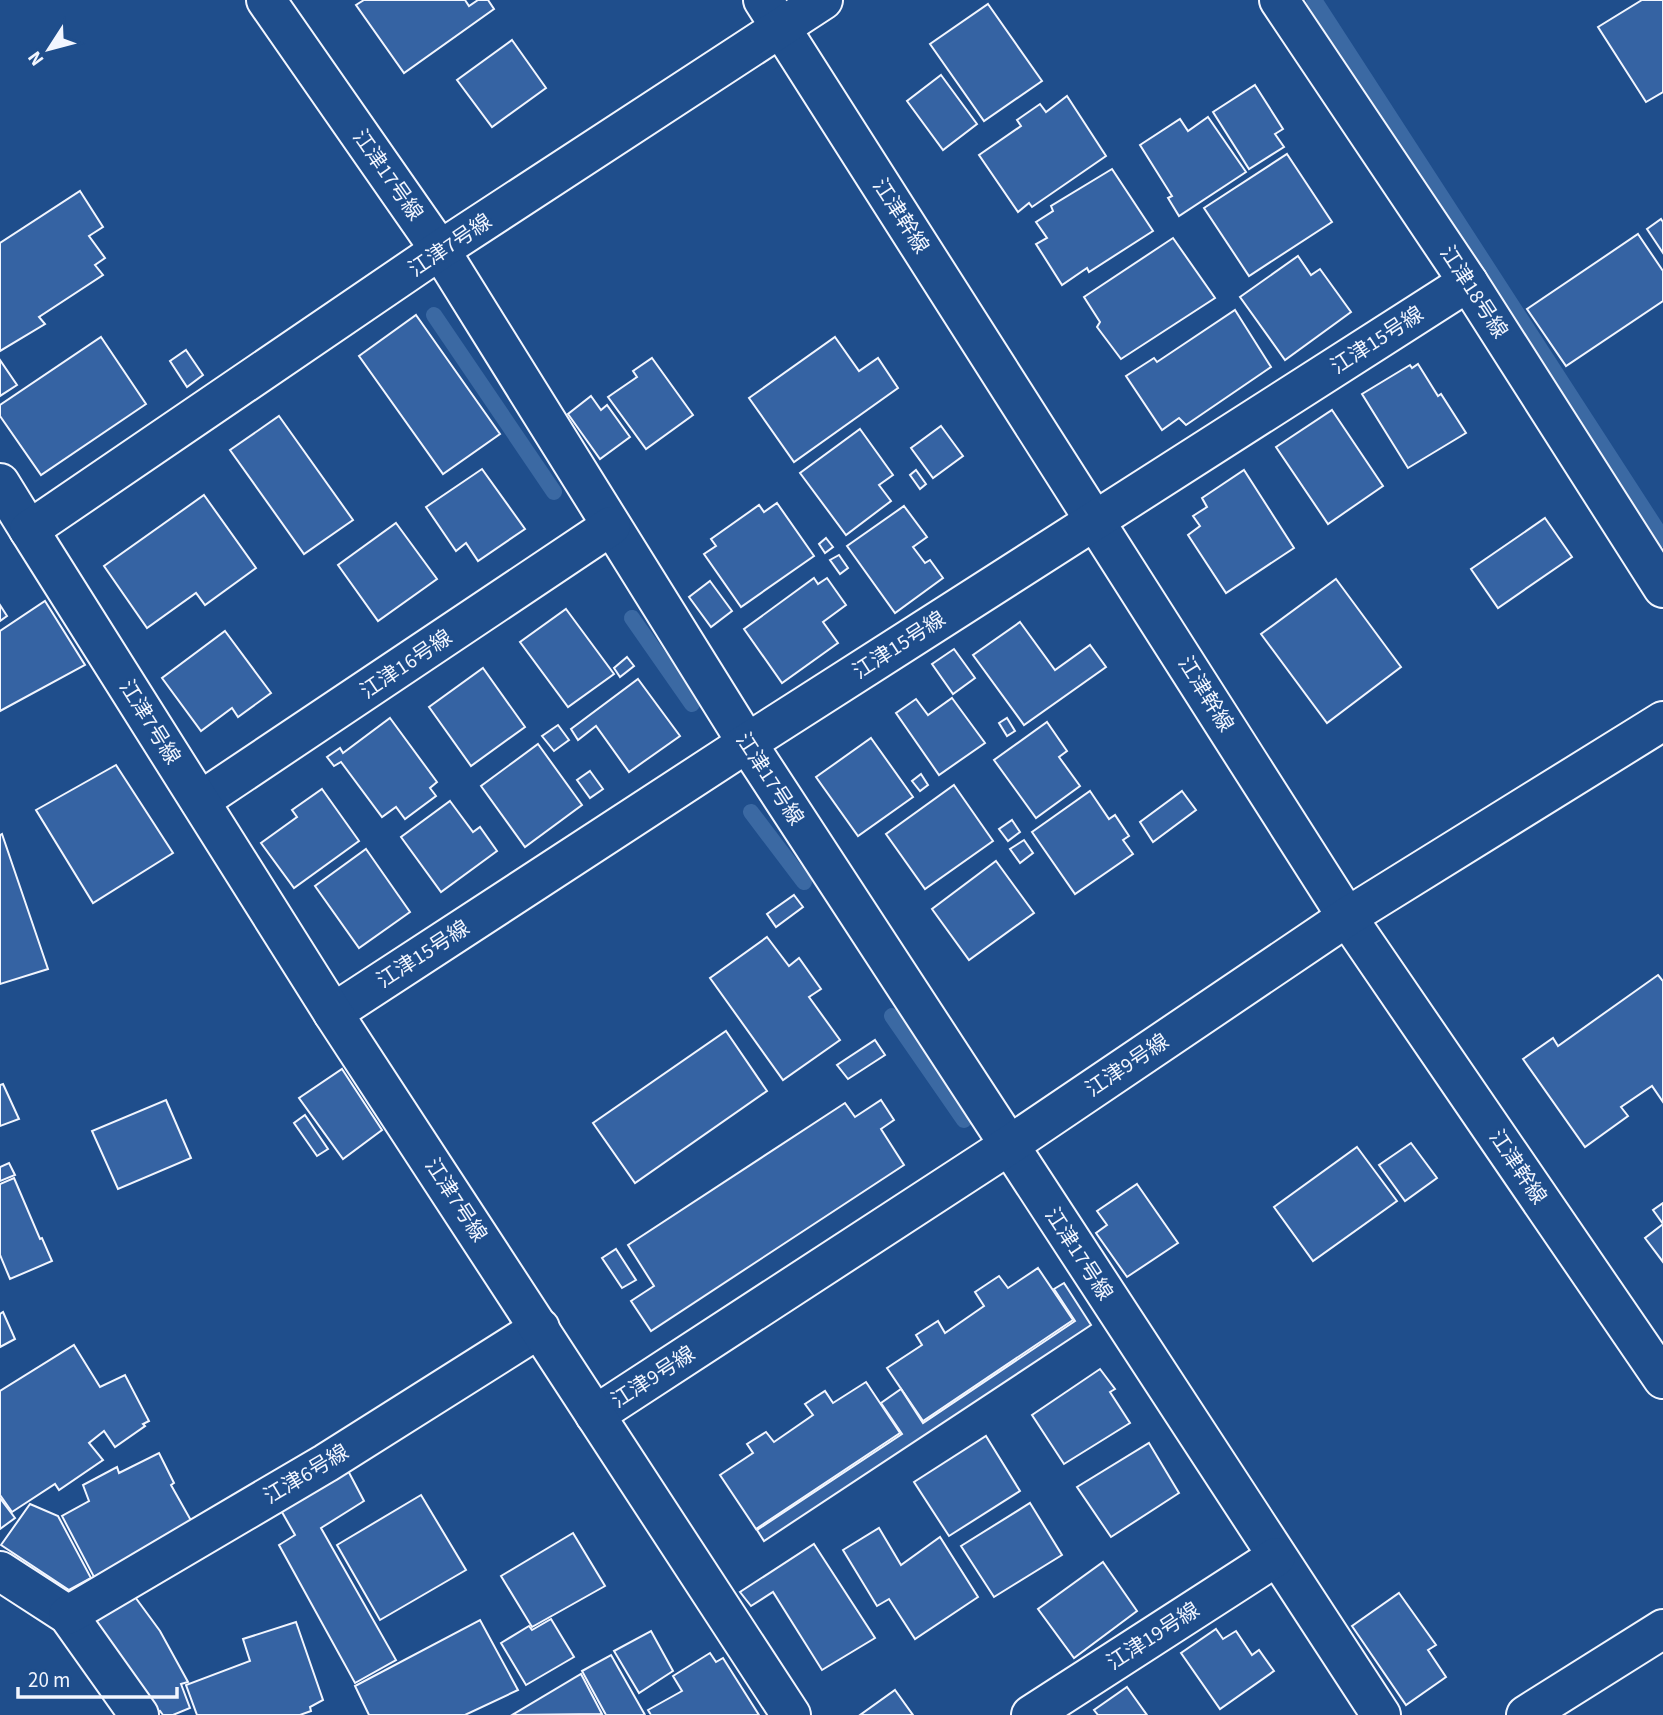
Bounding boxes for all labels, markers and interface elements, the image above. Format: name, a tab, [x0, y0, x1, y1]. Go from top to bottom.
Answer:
north arrow	[14, 14, 84, 84]
text: N	[22, 45, 51, 71]
street label: 江津17号線	[346, 123, 430, 227]
street label: 江津幹線	[866, 173, 936, 259]
street label: 江津7号線	[402, 206, 498, 284]
street label: 江津18号線	[1433, 240, 1515, 344]
street label: 江津15号線	[1325, 299, 1429, 381]
street label: 江津15号線	[847, 604, 951, 686]
street label: 江津16号線	[354, 622, 458, 706]
street label: 江津幹線	[1171, 650, 1241, 738]
street label: 江津7号線	[112, 674, 188, 770]
street label: 江津17号線	[729, 727, 811, 831]
street label: 江津15号線	[371, 913, 475, 995]
street label: 江津9号線	[1079, 1026, 1175, 1104]
street label: 江津幹線	[1482, 1124, 1554, 1210]
street label: 江津7号線	[418, 1152, 494, 1248]
street label: 江津17号線	[1038, 1202, 1120, 1306]
street label: 江津9号線	[605, 1339, 701, 1415]
street label: 江津6号線	[258, 1437, 354, 1511]
street label: 江津19号線	[1101, 1595, 1205, 1677]
scale bar	[18, 1656, 177, 1700]
text: 20 m	[28, 1665, 70, 1695]

